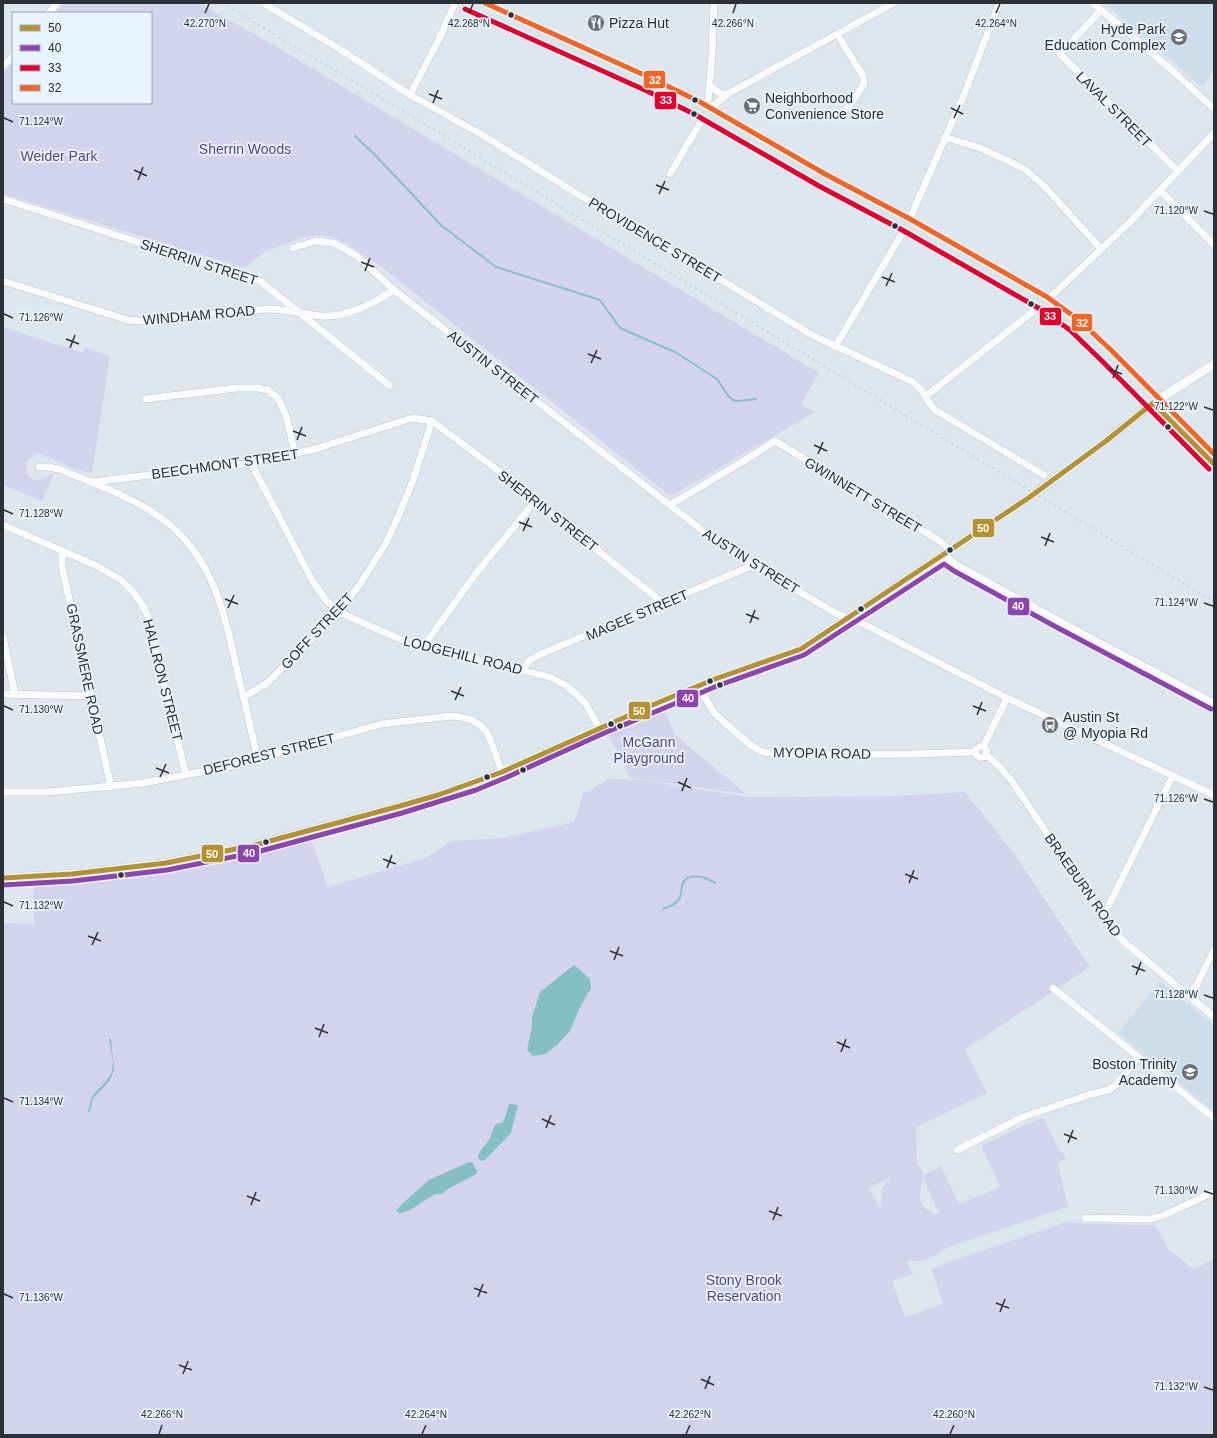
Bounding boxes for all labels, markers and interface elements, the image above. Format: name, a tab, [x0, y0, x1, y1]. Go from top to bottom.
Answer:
unlabelled marker	[506, 10, 516, 20]
legend	[12, 12, 152, 104]
restaurant icon: Pizza Hut	[586, 13, 606, 33]
place label: Pizza Hut	[609, 15, 669, 31]
text: 42.270°N	[184, 18, 226, 29]
text: 42.268°N	[448, 18, 490, 29]
text: 42.266°N	[712, 18, 754, 29]
text: 42.264°N	[975, 18, 1017, 29]
text: 50	[48, 21, 62, 35]
place label: Hyde Park Education Complex	[1045, 21, 1167, 53]
school or university icon: Hyde Park Education Complex	[1169, 27, 1189, 47]
text: 40	[48, 41, 62, 55]
text: 33	[48, 61, 62, 75]
street label: LAVAL STREET	[1073, 68, 1155, 150]
line badge: 32	[643, 70, 666, 89]
text: 32	[649, 74, 661, 86]
text: 32	[48, 81, 62, 95]
place label: Neighborhood Convenience Store	[765, 90, 884, 122]
line badge: 33	[654, 91, 677, 110]
text: 33	[660, 94, 672, 106]
unlabelled marker	[690, 95, 700, 105]
supermarket icon: Neighborhood Convenience Store	[742, 96, 762, 116]
unlabelled marker	[689, 109, 699, 119]
text: 71.124°W	[19, 116, 64, 127]
park label: Sherrin Woods	[199, 141, 291, 157]
park label: Weider Park	[21, 148, 98, 164]
street label: PROVIDENCE STREET	[586, 194, 725, 286]
text: 71.120°W	[1154, 205, 1199, 216]
unlabelled marker	[890, 221, 900, 231]
street label: SHERRIN STREET	[138, 236, 260, 289]
unlabelled marker	[1026, 299, 1036, 309]
street label: WINDHAM ROAD	[142, 302, 256, 328]
line badge: 33	[1039, 307, 1062, 326]
text: 33	[1044, 310, 1056, 322]
text: 71.126°W	[19, 312, 64, 323]
line badge: 32	[1071, 313, 1093, 332]
text: 32	[1076, 317, 1088, 329]
street label: AUSTIN STREET	[445, 327, 542, 408]
text: 71.122°W	[1154, 401, 1199, 412]
unlabelled marker	[1163, 422, 1173, 432]
street label: BEECHMONT STREET	[150, 446, 300, 482]
street label: GWINNETT STREET	[802, 454, 925, 536]
street label: SHERRIN STREET	[495, 467, 601, 555]
text: 71.128°W	[19, 508, 64, 519]
line badge: 50	[972, 518, 995, 538]
text: 50	[977, 522, 989, 534]
street label: AUSTIN STREET	[700, 525, 802, 597]
unlabelled marker	[945, 545, 955, 555]
street label: MAGEE STREET	[583, 586, 691, 644]
street label: GOFF STREET	[278, 589, 357, 672]
line badge: 40	[1007, 597, 1030, 616]
text: 71.124°W	[1154, 597, 1199, 608]
text: 40	[1012, 600, 1024, 612]
street label: GRASSMERE ROAD	[63, 602, 107, 736]
unlabelled marker	[856, 604, 866, 614]
street label: HALLRON STREET	[140, 617, 186, 743]
street label: LODGEHILL ROAD	[402, 632, 524, 678]
unlabelled marker	[705, 676, 715, 686]
unlabelled marker	[715, 680, 725, 690]
line badge: 40	[676, 689, 699, 708]
text: 40	[682, 692, 694, 704]
line badge: 50	[628, 701, 651, 720]
text: 71.130°W	[19, 704, 64, 715]
text: 50	[633, 705, 645, 717]
place label: Austin St @ Myopia Rd	[1063, 709, 1148, 741]
bus stop icon: Austin St @ Myopia Rd	[1040, 715, 1060, 735]
unlabelled marker	[606, 719, 616, 729]
unlabelled marker	[615, 721, 625, 731]
street label: DEFOREST STREET	[202, 730, 337, 778]
park label: McGann Playground	[614, 734, 684, 766]
street label: MYOPIA ROAD	[773, 744, 871, 762]
unlabelled marker	[518, 765, 528, 775]
unlabelled marker	[482, 772, 492, 782]
text: 71.126°W	[1154, 793, 1199, 804]
street label: BRAEBURN ROAD	[1041, 830, 1125, 940]
unlabelled marker	[261, 837, 271, 847]
line badge: 50	[201, 844, 224, 863]
line badge: 40	[237, 844, 260, 863]
text: 40	[243, 847, 255, 859]
text: 50	[206, 848, 218, 860]
unlabelled marker	[116, 870, 126, 880]
text: 71.132°W	[19, 900, 64, 911]
text: 71.128°W	[1154, 989, 1199, 1000]
place label: Boston Trinity Academy	[1092, 1056, 1177, 1088]
school or university icon: Boston Trinity Academy	[1180, 1062, 1200, 1082]
text: 71.134°W	[19, 1096, 64, 1107]
text: 71.130°W	[1154, 1185, 1199, 1196]
park label: Stony Brook Reservation	[706, 1272, 783, 1304]
text: 71.136°W	[19, 1292, 64, 1303]
text: 71.132°W	[1154, 1381, 1199, 1392]
text: 42.266°N	[141, 1409, 183, 1420]
text: 42.264°N	[405, 1409, 447, 1420]
text: 42.262°N	[669, 1409, 711, 1420]
text: 42.260°N	[933, 1409, 975, 1420]

